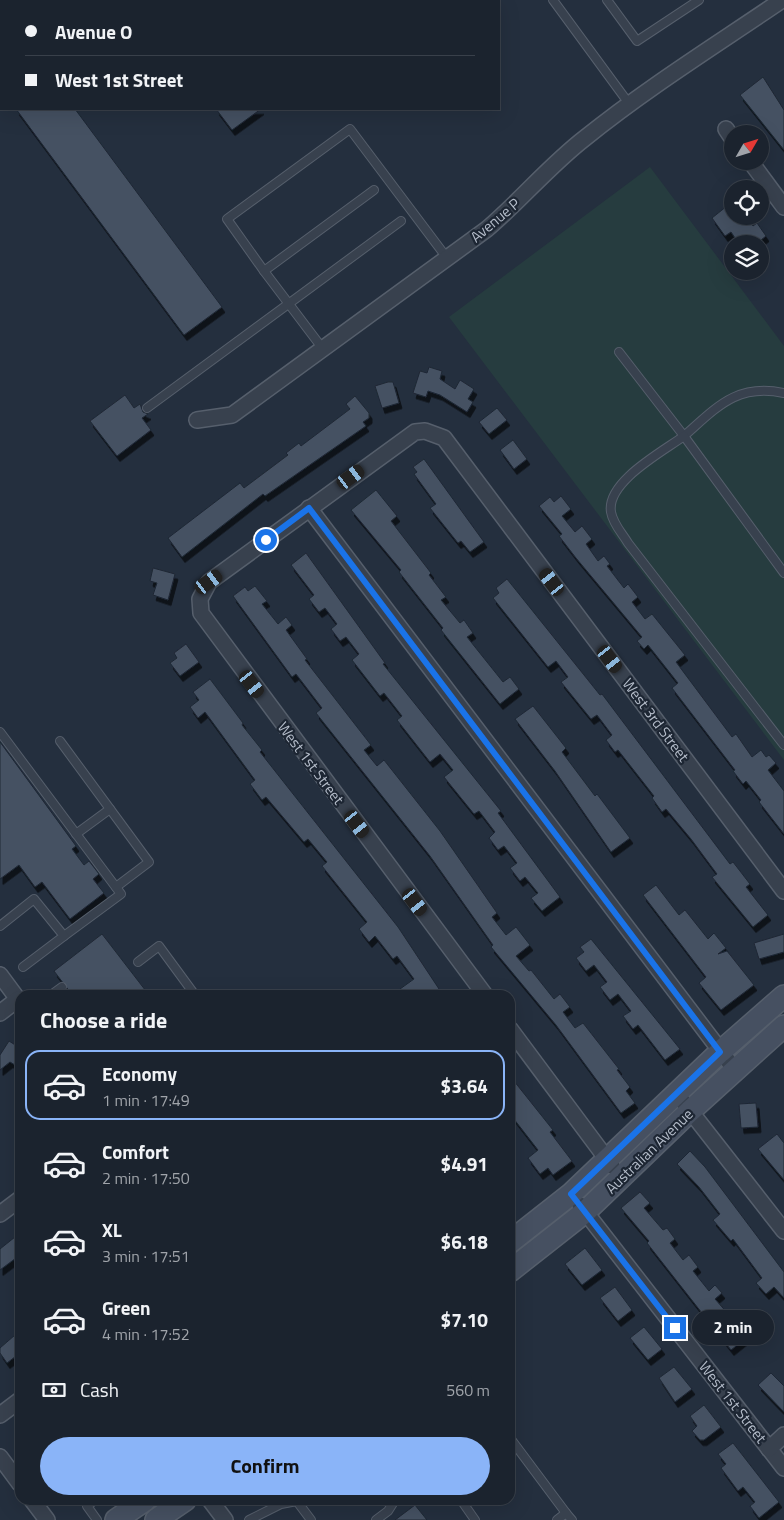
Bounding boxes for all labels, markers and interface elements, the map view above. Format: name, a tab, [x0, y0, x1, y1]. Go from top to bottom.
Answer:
text: Avenue O	[55, 17, 132, 46]
text: West 1st Street	[55, 65, 183, 94]
north arrow	[724, 125, 769, 170]
map controls	[724, 125, 769, 280]
button: locate	[724, 180, 769, 225]
street label: Avenue P	[465, 192, 525, 248]
button: layers	[724, 235, 769, 280]
car	[334, 462, 367, 492]
route start	[255, 529, 277, 551]
car	[536, 566, 567, 598]
car	[192, 567, 225, 597]
car	[594, 643, 625, 675]
car	[236, 668, 267, 700]
street label: West 3rd Street	[617, 673, 696, 767]
street label: West 1st Street	[272, 717, 350, 810]
car	[341, 808, 372, 840]
car	[399, 886, 430, 918]
text: Choose a ride	[40, 1003, 167, 1037]
text: Economy	[102, 1059, 177, 1088]
icon: car	[42, 1063, 87, 1108]
text: $3.64	[441, 1071, 488, 1100]
text: 1 min · 17:49	[102, 1088, 190, 1112]
street label: Australian Avenue	[600, 1103, 698, 1199]
text: Comfort	[102, 1137, 169, 1166]
icon: car	[42, 1141, 87, 1186]
text: $4.91	[441, 1149, 488, 1178]
text: 2 min · 17:50	[102, 1166, 190, 1190]
text: XL	[102, 1215, 122, 1244]
icon: car	[42, 1219, 87, 1264]
text: $6.18	[441, 1227, 488, 1256]
text: 3 min · 17:51	[102, 1244, 190, 1268]
text: Green	[102, 1293, 151, 1322]
icon: car	[42, 1297, 87, 1342]
text: $7.10	[441, 1305, 488, 1334]
callout: 2 min	[692, 1310, 775, 1346]
text: 2 min	[714, 1315, 752, 1339]
route end	[664, 1317, 686, 1339]
text: 4 min · 17:52	[102, 1322, 190, 1346]
street label: West 1st Street	[694, 1356, 773, 1449]
text: Cash	[80, 1375, 119, 1404]
icon: cash	[40, 1376, 68, 1404]
text: 560 m	[446, 1378, 490, 1402]
button: Confirm	[40, 1437, 490, 1495]

